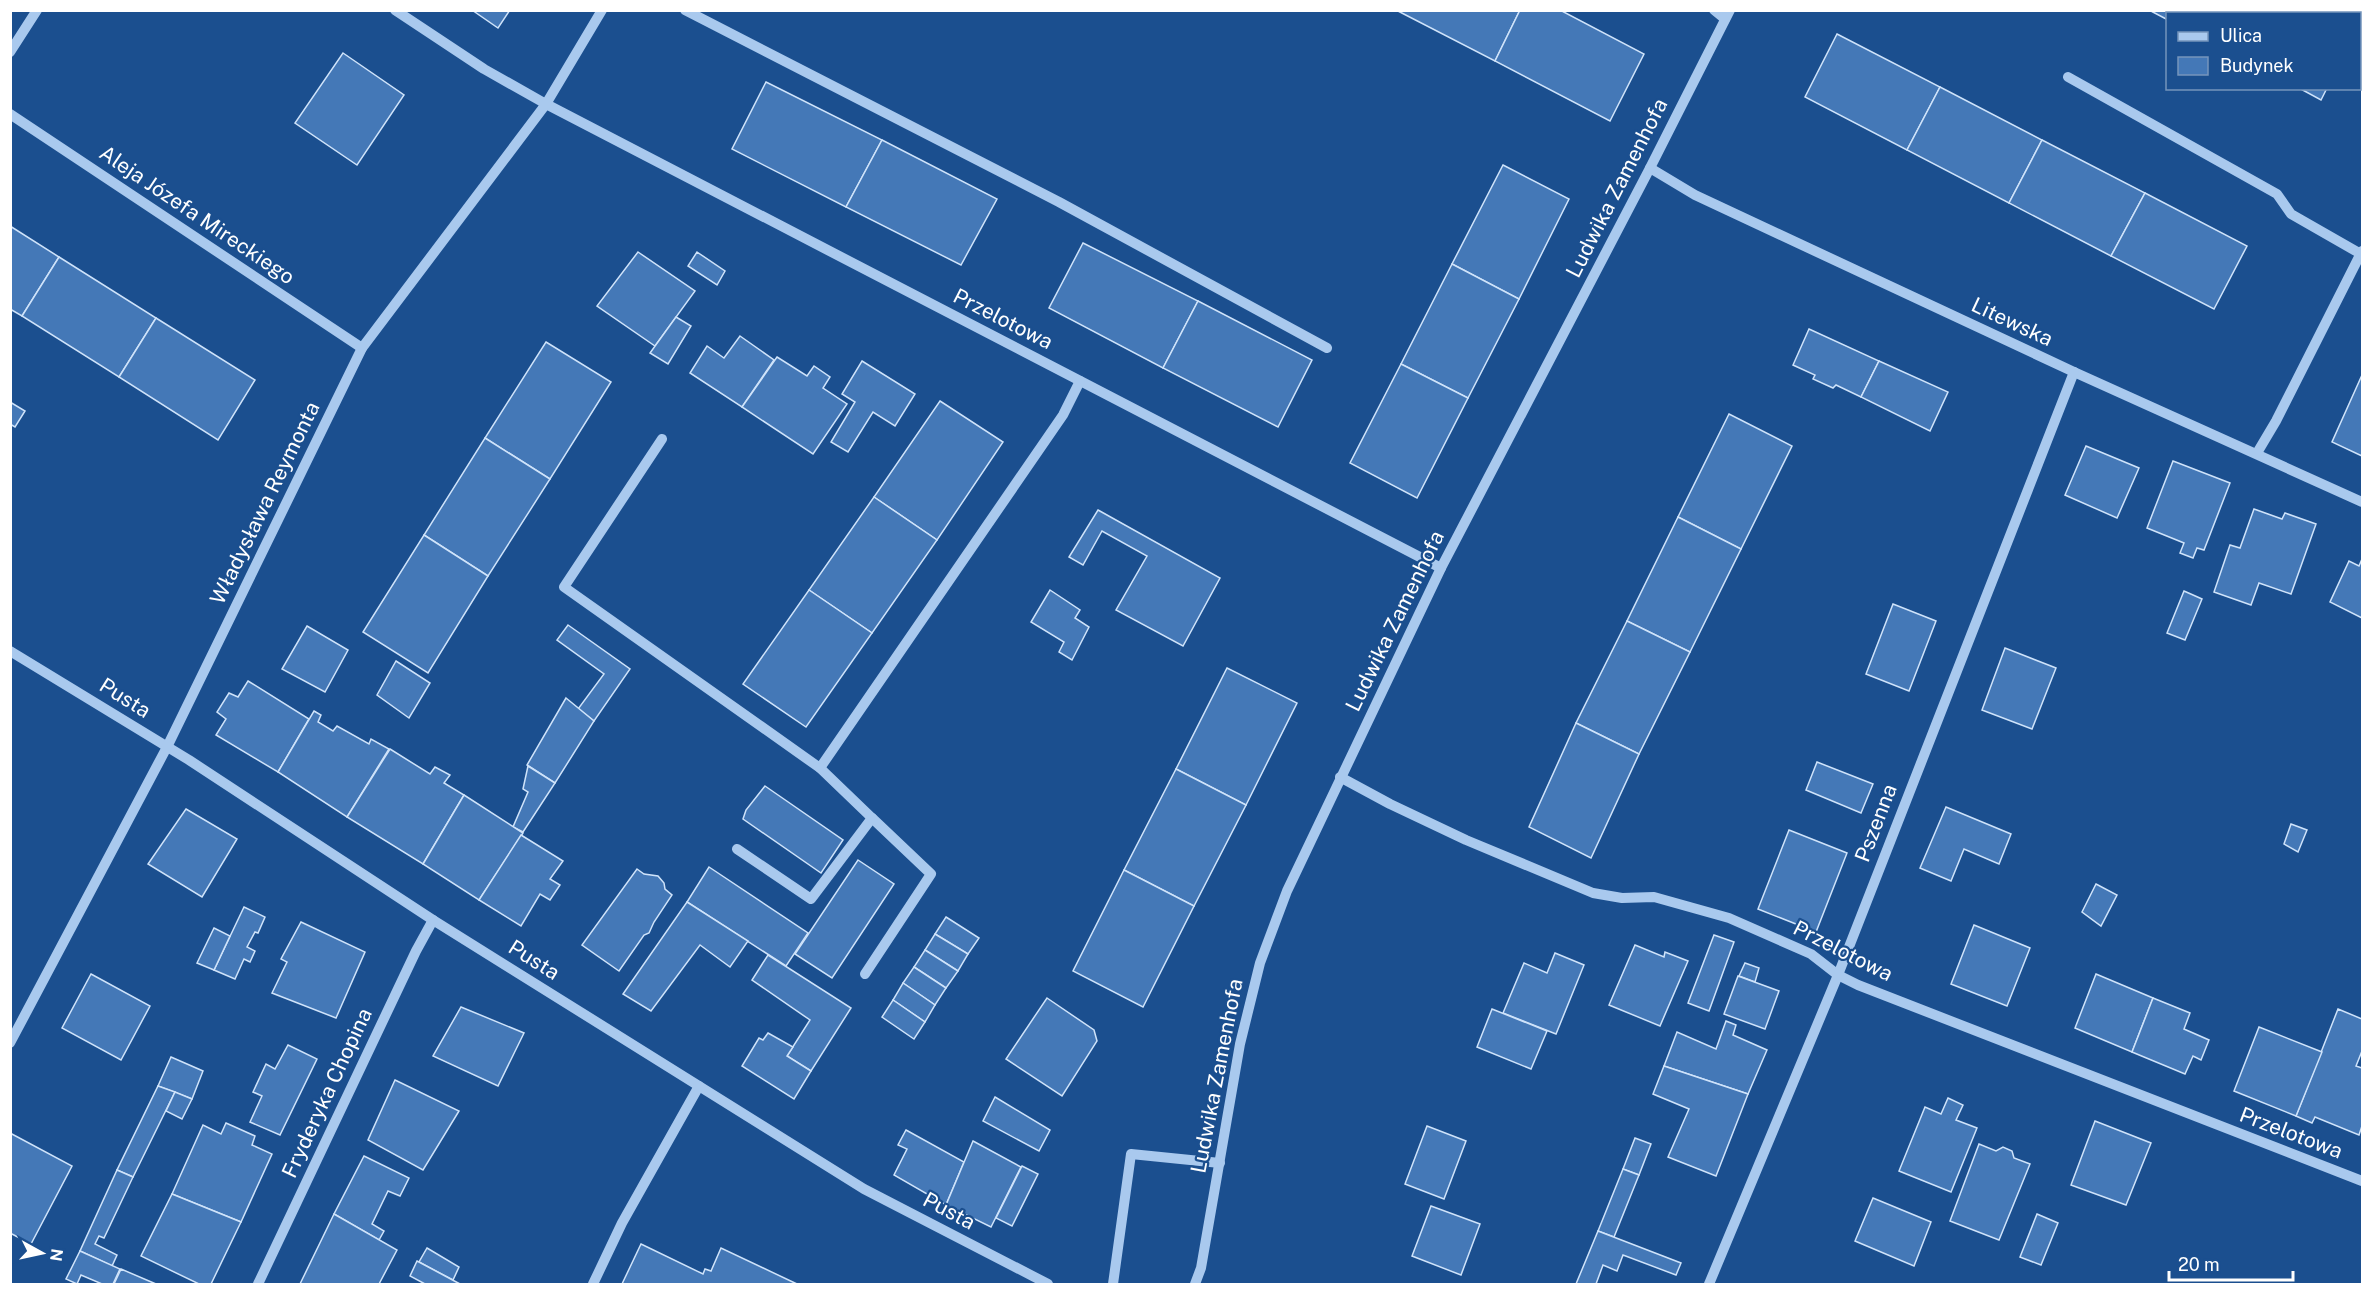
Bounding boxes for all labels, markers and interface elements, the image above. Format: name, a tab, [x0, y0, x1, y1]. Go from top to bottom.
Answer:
legend	[2166, 12, 2361, 90]
text: Ulica	[2220, 25, 2262, 46]
text: Budynek	[2220, 55, 2294, 76]
street label: Ludwika Zamenhofa	[1561, 94, 1673, 282]
street label: Aleja Józefa Mireckiego	[95, 140, 300, 289]
street label: Przelotowa	[949, 283, 1057, 354]
street label: Litewska	[1968, 292, 2057, 351]
street label: Władysława Reymonta	[205, 397, 324, 608]
street label: Ludwika Zamenhofa	[1340, 526, 1449, 715]
street label: Pusta	[95, 672, 155, 723]
street label: Pszenna	[1849, 780, 1902, 865]
street label: Przelotowa	[1789, 915, 1897, 986]
street label: Pusta	[504, 934, 564, 985]
street label: Ludwika Zamenhofa	[1185, 976, 1248, 1175]
street label: Fryderyka Chopina	[276, 1004, 377, 1182]
street label: Przelotowa	[2236, 1101, 2346, 1164]
street label: Pusta	[919, 1186, 980, 1235]
north arrow	[12, 1223, 72, 1283]
scale bar	[2169, 1244, 2294, 1282]
text: N	[46, 1247, 67, 1263]
text: 20 m	[2178, 1254, 2220, 1275]

